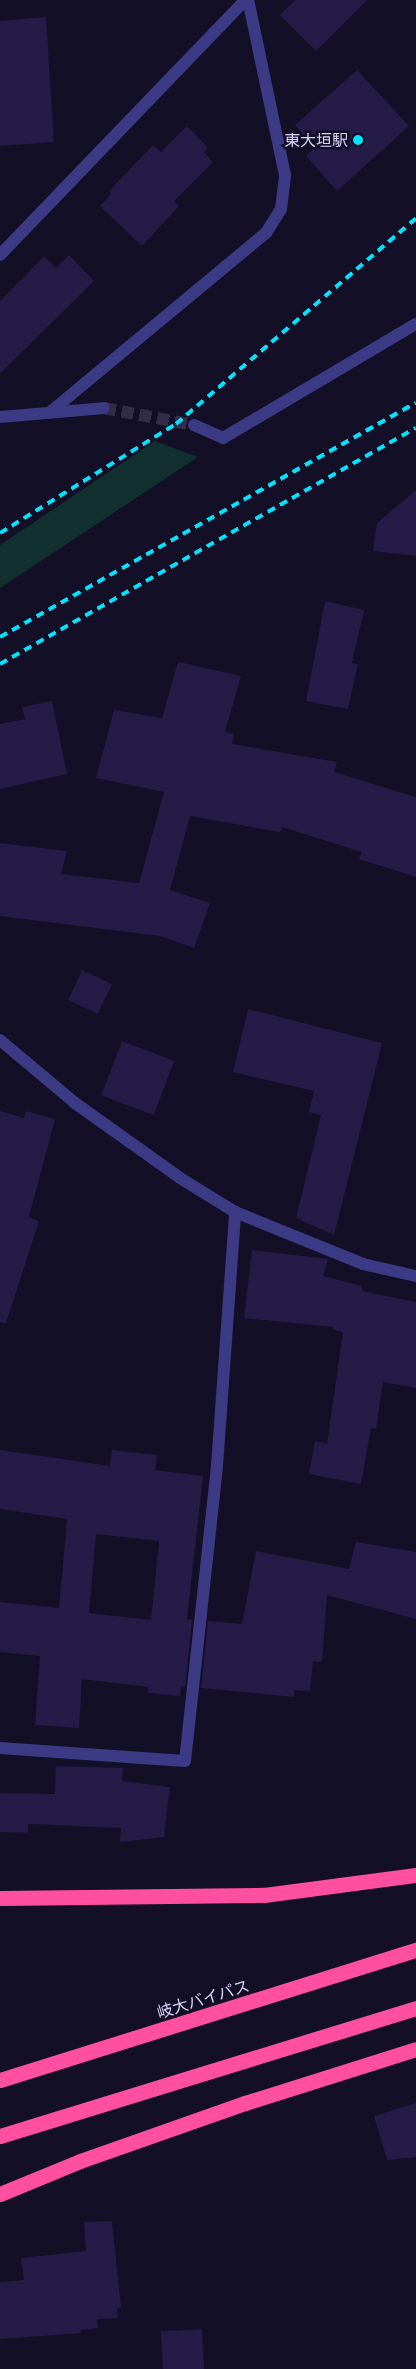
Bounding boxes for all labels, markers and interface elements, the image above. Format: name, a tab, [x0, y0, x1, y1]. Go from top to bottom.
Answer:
place label: 東大垣駅	[284, 130, 348, 150]
marker: 東大垣駅	[352, 134, 364, 146]
street label: 岐大バイパス	[154, 1976, 252, 2022]

